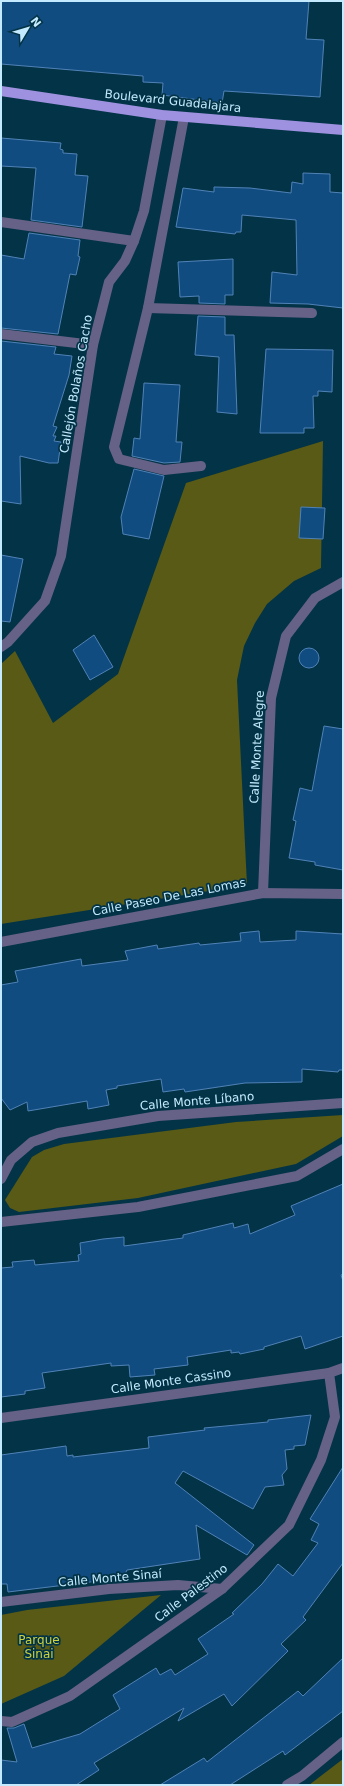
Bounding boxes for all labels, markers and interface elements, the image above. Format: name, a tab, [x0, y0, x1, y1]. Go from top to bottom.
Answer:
north arrow	[8, 8, 48, 48]
text: N	[28, 15, 43, 30]
street label: Boulevard Guadalajara	[104, 87, 242, 115]
street label: Callejón Bolaños Cacho	[57, 314, 95, 454]
street label: Calle Monte Alegre	[247, 690, 267, 804]
street label: Calle Paseo De Las Lomas	[91, 875, 247, 919]
street label: Calle Monte Líbano	[139, 1089, 255, 1113]
street label: Calle Monte Cassino	[110, 1366, 232, 1396]
street label: Calle Palestino	[152, 1561, 230, 1625]
street label: Calle Monte Sinaí	[58, 1566, 163, 1590]
park label: Parque Sinai	[18, 1633, 60, 1661]

